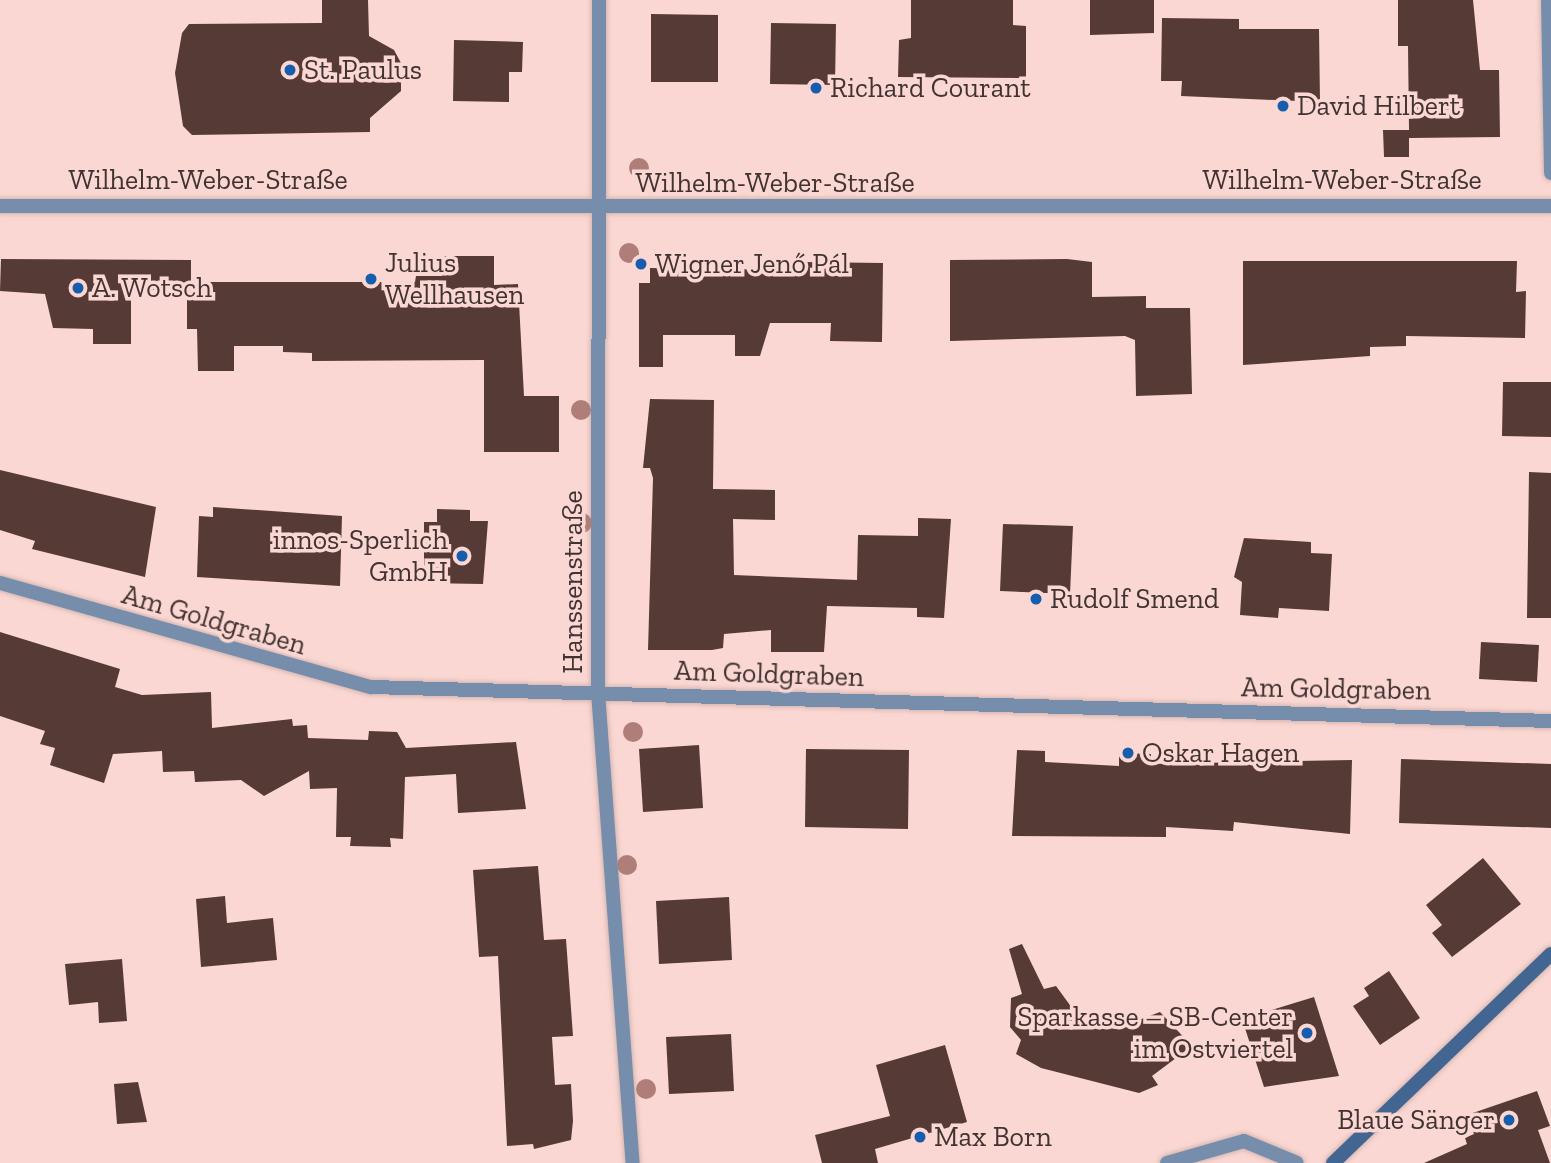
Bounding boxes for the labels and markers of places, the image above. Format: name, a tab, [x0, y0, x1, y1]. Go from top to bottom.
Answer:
place label: St. Paulus	[304, 53, 422, 87]
marker: St. Paulus	[282, 62, 298, 78]
place label: Richard Courant	[830, 71, 1031, 105]
marker: Richard Courant	[808, 80, 824, 96]
place label: David Hilbert	[1297, 89, 1460, 123]
marker: David Hilbert	[1275, 98, 1291, 114]
place label: Julius Wellhausen	[385, 246, 524, 312]
place label: Wigner Jenő Pál	[655, 247, 850, 281]
marker: Wigner Jenő Pál	[633, 256, 649, 272]
place label: A. Wotsch	[92, 271, 213, 305]
marker: Julius Wellhausen	[363, 271, 379, 287]
marker: A. Wotsch	[70, 280, 86, 296]
place label: innos-Sperlich GmbH	[273, 523, 448, 589]
marker: innos-Sperlich GmbH	[454, 548, 470, 564]
place label: Rudolf Smend	[1050, 582, 1219, 616]
marker: Rudolf Smend	[1028, 591, 1044, 607]
place label: Oskar Hagen	[1142, 736, 1300, 770]
marker: Oskar Hagen	[1120, 745, 1136, 761]
place label: Sparkasse – SB-Center im Ostviertel	[1017, 1000, 1293, 1066]
marker: Sparkasse – SB-Center im Ostviertel	[1299, 1025, 1315, 1041]
place label: Blaue Sänger	[1337, 1103, 1495, 1137]
marker: Blaue Sänger	[1501, 1112, 1517, 1128]
place label: Max Born	[934, 1120, 1052, 1154]
marker: Max Born	[912, 1129, 928, 1145]

